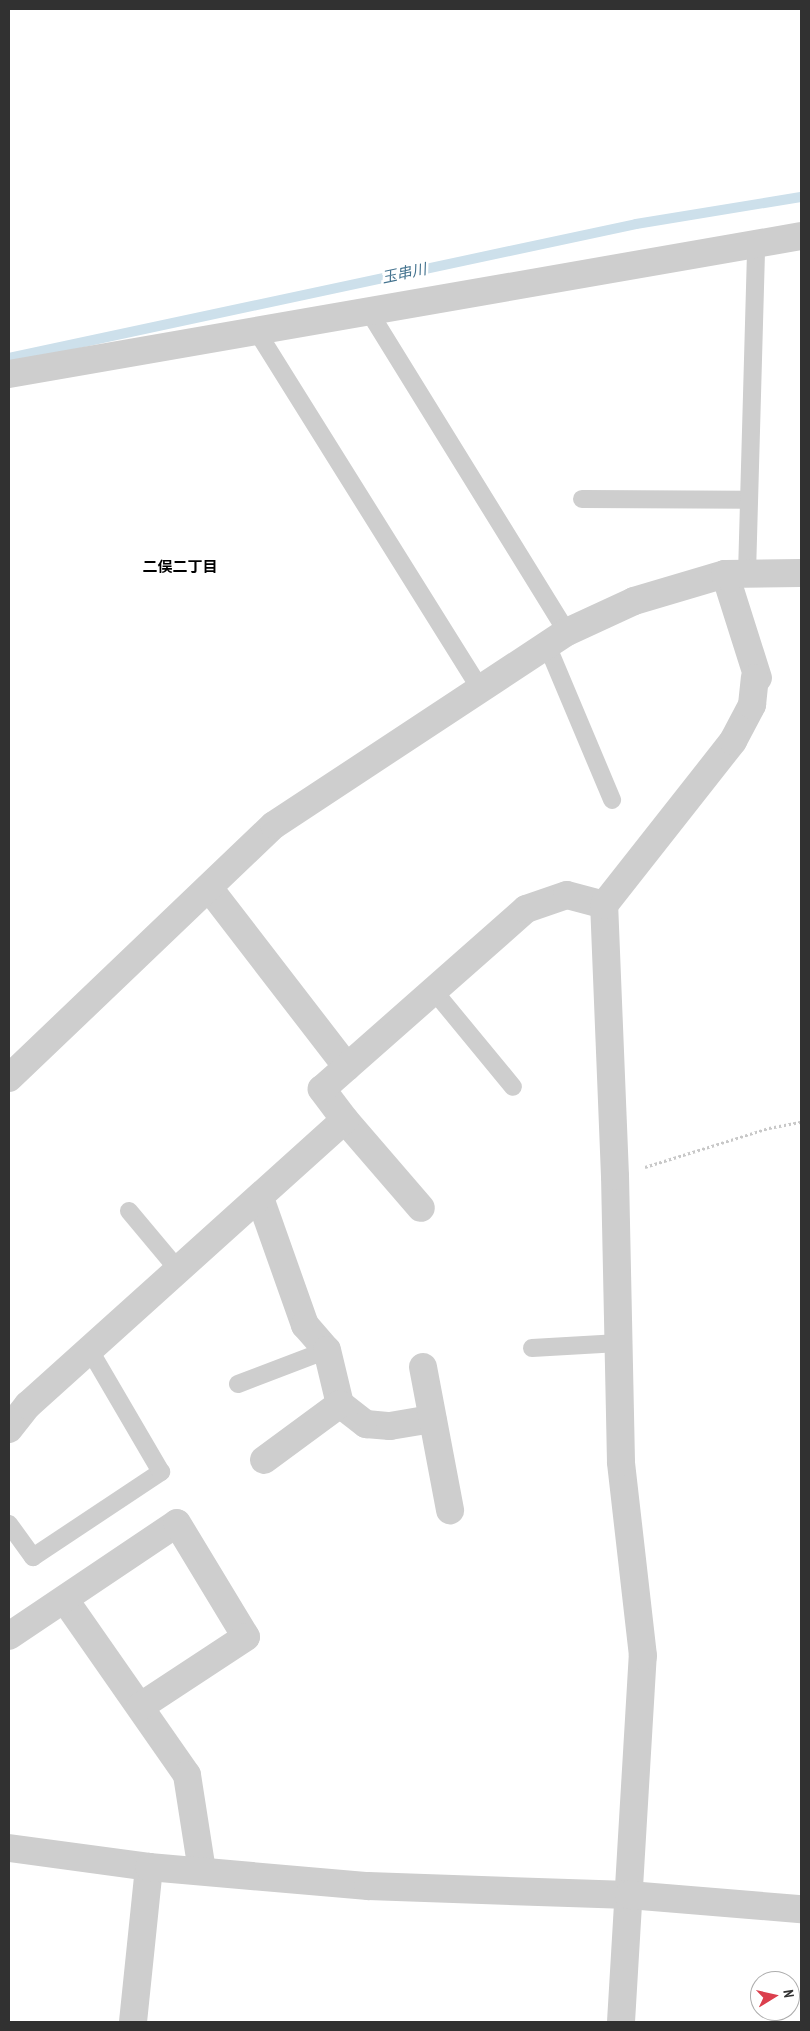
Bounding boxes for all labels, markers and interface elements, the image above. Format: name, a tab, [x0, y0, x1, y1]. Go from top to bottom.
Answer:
water label: 玉串川	[380, 260, 428, 286]
district label: 二俣二丁目	[143, 558, 217, 576]
north arrow	[750, 1971, 800, 2021]
text: N	[779, 1989, 798, 1999]

